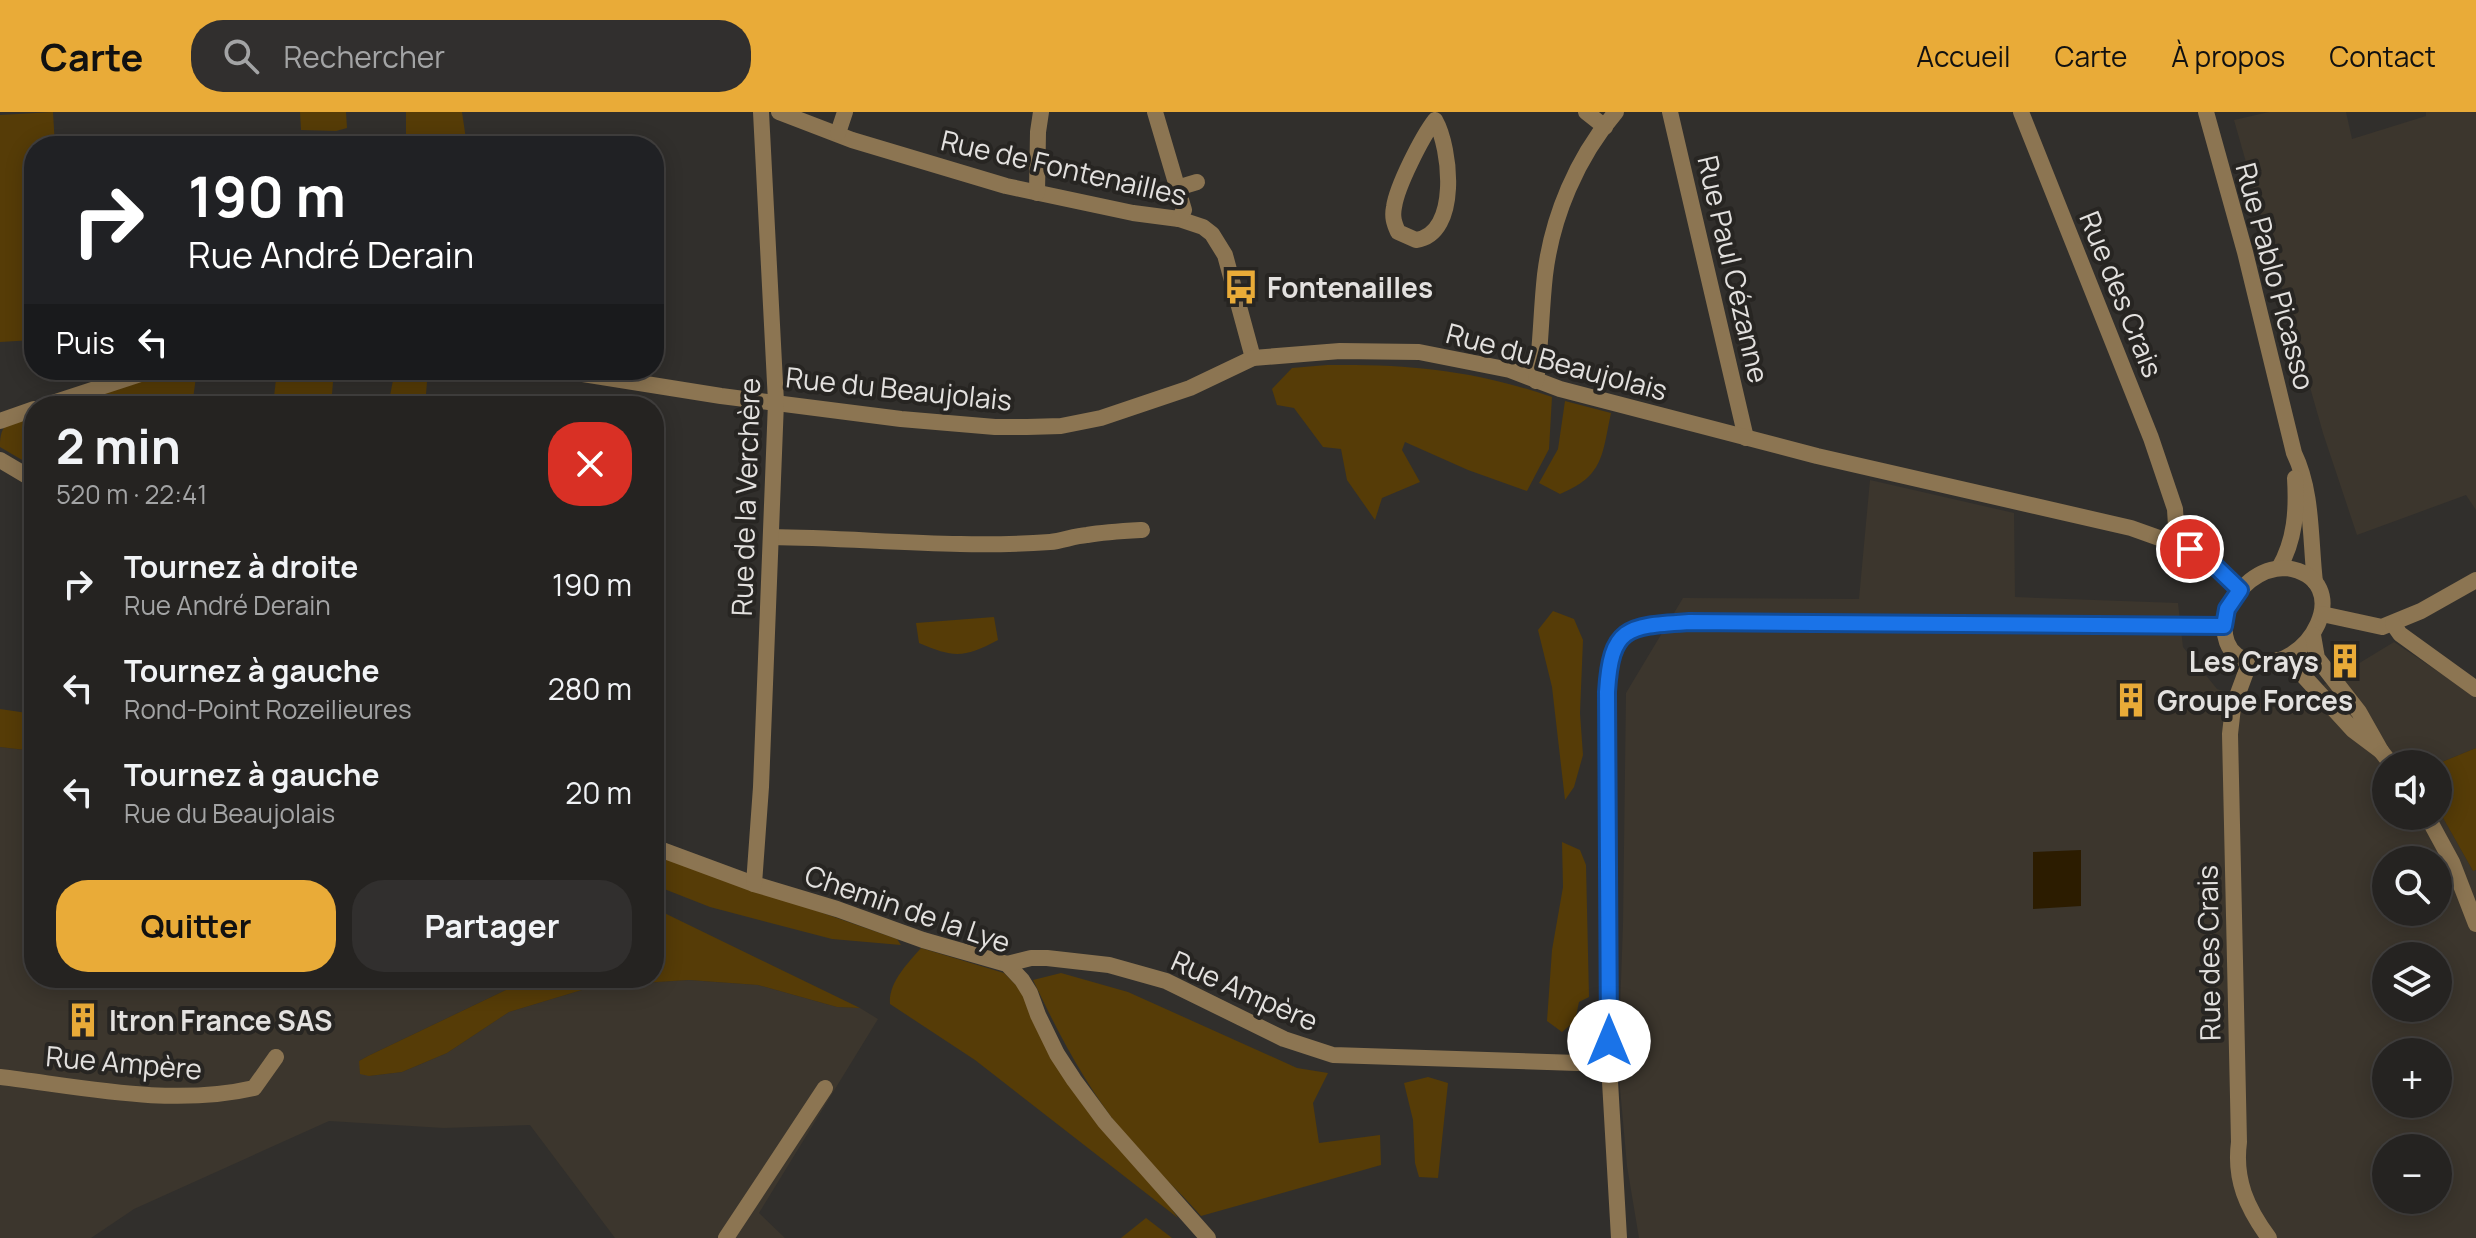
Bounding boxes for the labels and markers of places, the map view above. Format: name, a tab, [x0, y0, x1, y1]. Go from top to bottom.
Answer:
bus stop icon: Fontenailles	[1222, 268, 1260, 306]
place label: Fontenailles	[1267, 268, 1433, 306]
pin	[2156, 515, 2224, 583]
place label: Les Crays	[2189, 642, 2319, 680]
building icon: Les Crays	[2326, 642, 2364, 680]
building icon: Groupe Forces	[2112, 681, 2150, 719]
place label: Groupe Forces	[2157, 681, 2353, 719]
building icon: Itron France SAS	[64, 1001, 102, 1039]
place label: Itron France SAS	[109, 1001, 332, 1039]

